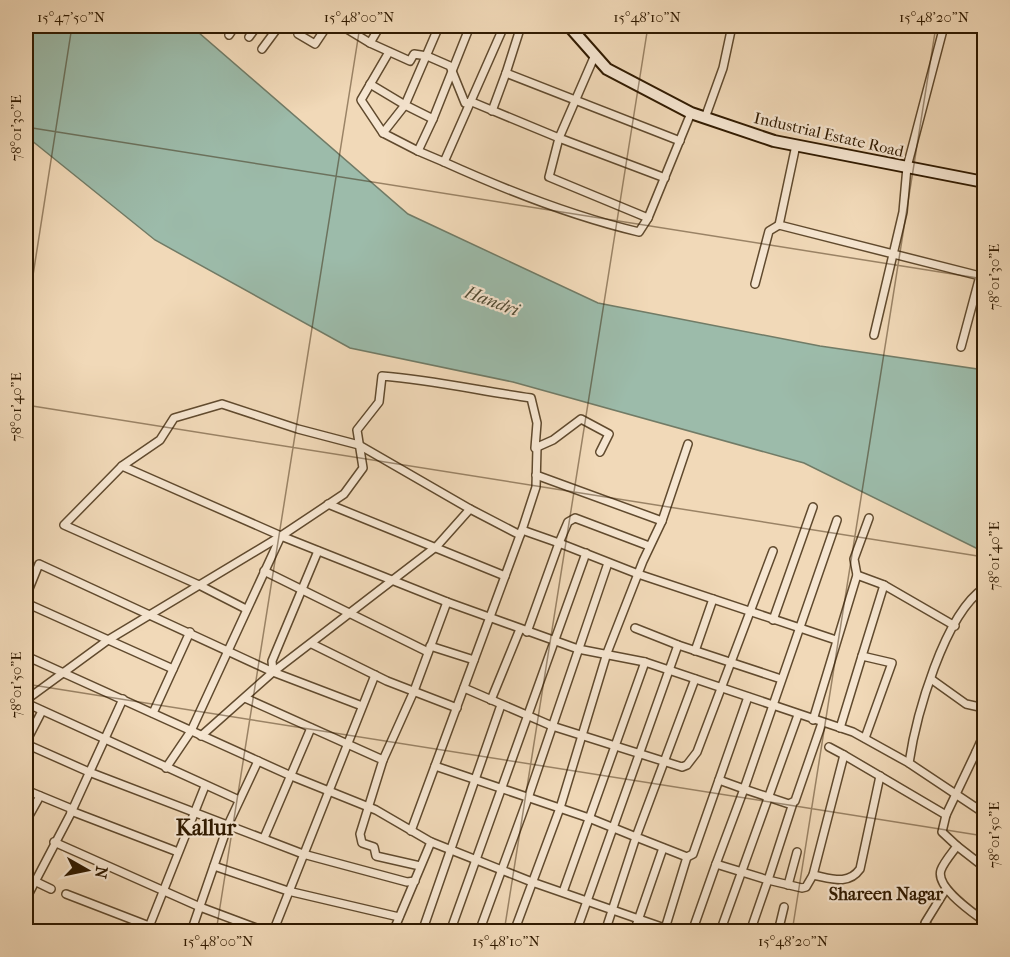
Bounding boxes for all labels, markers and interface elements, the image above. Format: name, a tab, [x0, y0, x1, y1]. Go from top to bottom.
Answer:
text: 15°47'50"N	[37, 8, 106, 26]
text: 15°48'00"N	[324, 8, 395, 26]
text: 15°48'10"N	[613, 8, 681, 26]
text: 15°48'20"N	[899, 8, 970, 26]
text: 78°01'30"E	[7, 95, 25, 161]
street label: Industrial Estate Road	[752, 108, 906, 161]
text: 78°01'30"E	[985, 244, 1003, 310]
water label: Handri	[461, 282, 523, 322]
text: 78°01'40"E	[7, 372, 25, 442]
text: 78°01'40"E	[985, 521, 1003, 591]
text: 78°01'50"E	[7, 652, 25, 718]
text: 78°01'50"E	[985, 802, 1003, 868]
district label: Kallur	[176, 815, 237, 841]
north arrow	[57, 840, 117, 900]
text: N	[91, 865, 112, 881]
district label: Shareen Nagar	[829, 884, 944, 905]
text: 15°48'00"N	[183, 932, 254, 950]
text: 15°48'10"N	[472, 932, 540, 950]
text: 15°48'20"N	[758, 932, 829, 950]

